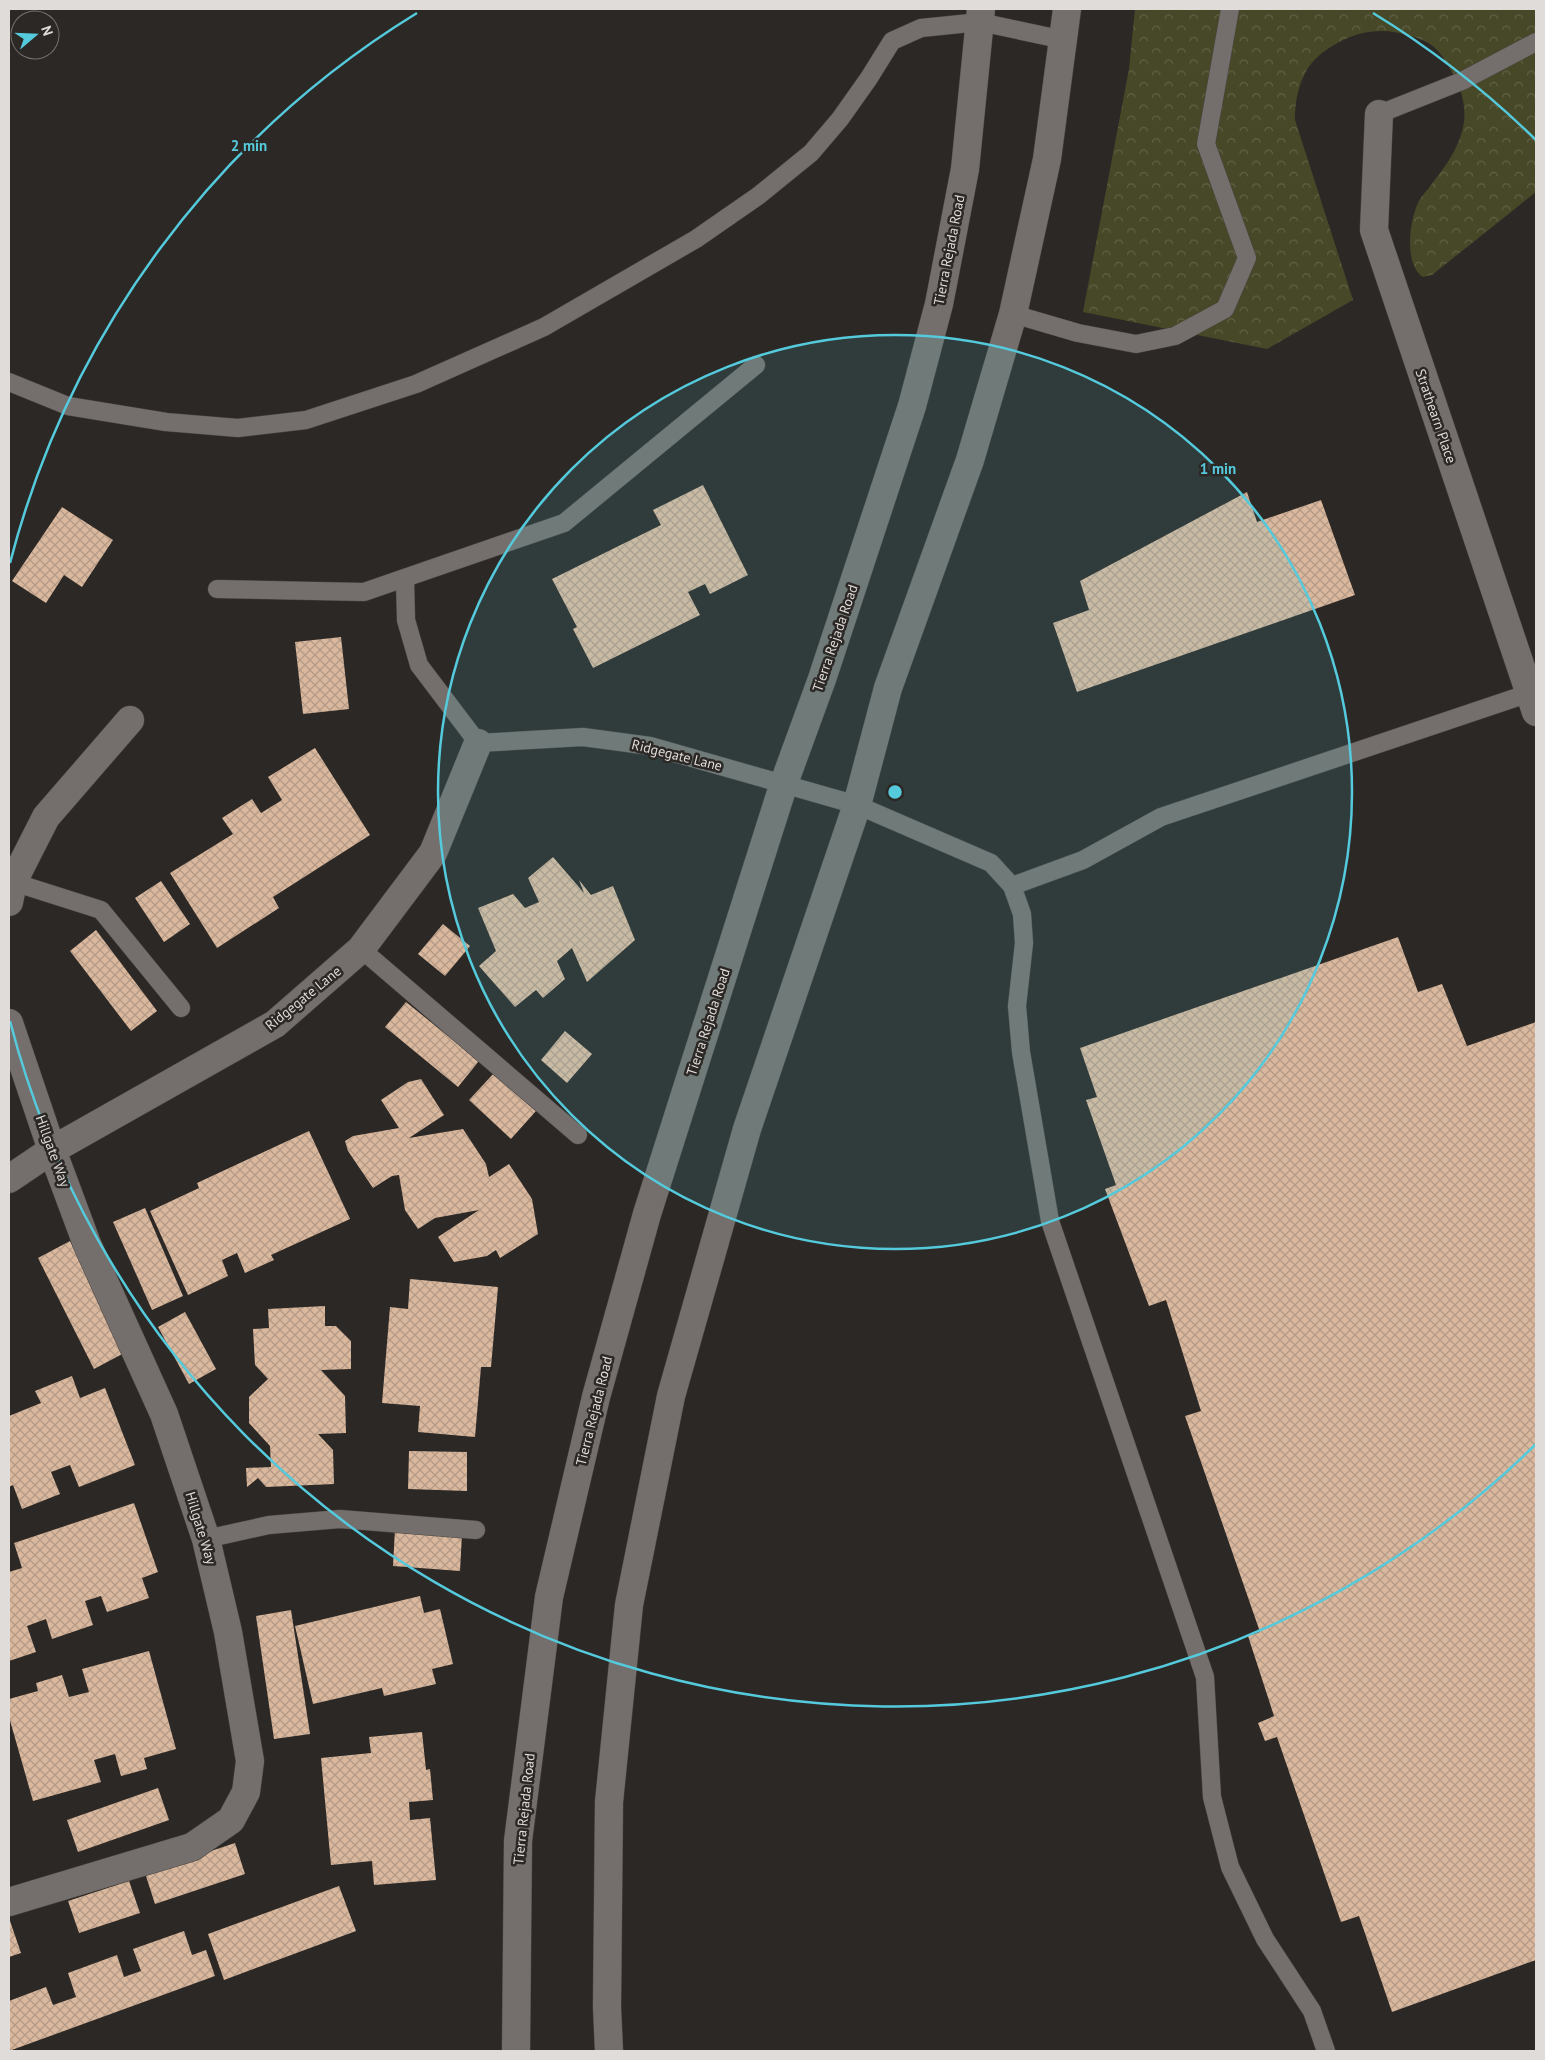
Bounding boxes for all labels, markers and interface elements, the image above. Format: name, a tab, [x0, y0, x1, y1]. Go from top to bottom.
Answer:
north arrow	[10, 10, 60, 60]
text: N	[37, 23, 57, 38]
text: 2 min	[231, 136, 267, 155]
street label: Tierra Rejada Road	[929, 193, 969, 307]
street label: Strathearn Place	[1411, 367, 1461, 465]
text: 1 min	[1200, 459, 1236, 478]
street label: Tierra Rejada Road	[808, 582, 862, 694]
street label: Ridgegate Lane	[630, 735, 724, 775]
centre of rings	[886, 783, 904, 801]
street label: Ridgegate Lane	[261, 962, 345, 1034]
street label: Tierra Rejada Road	[682, 966, 734, 1078]
street label: Hillgate Way	[32, 1112, 75, 1190]
street label: Tierra Rejada Road	[572, 1354, 616, 1468]
street label: Hillgate Way	[181, 1489, 221, 1567]
street label: Tierra Rejada Road	[509, 1752, 539, 1866]

